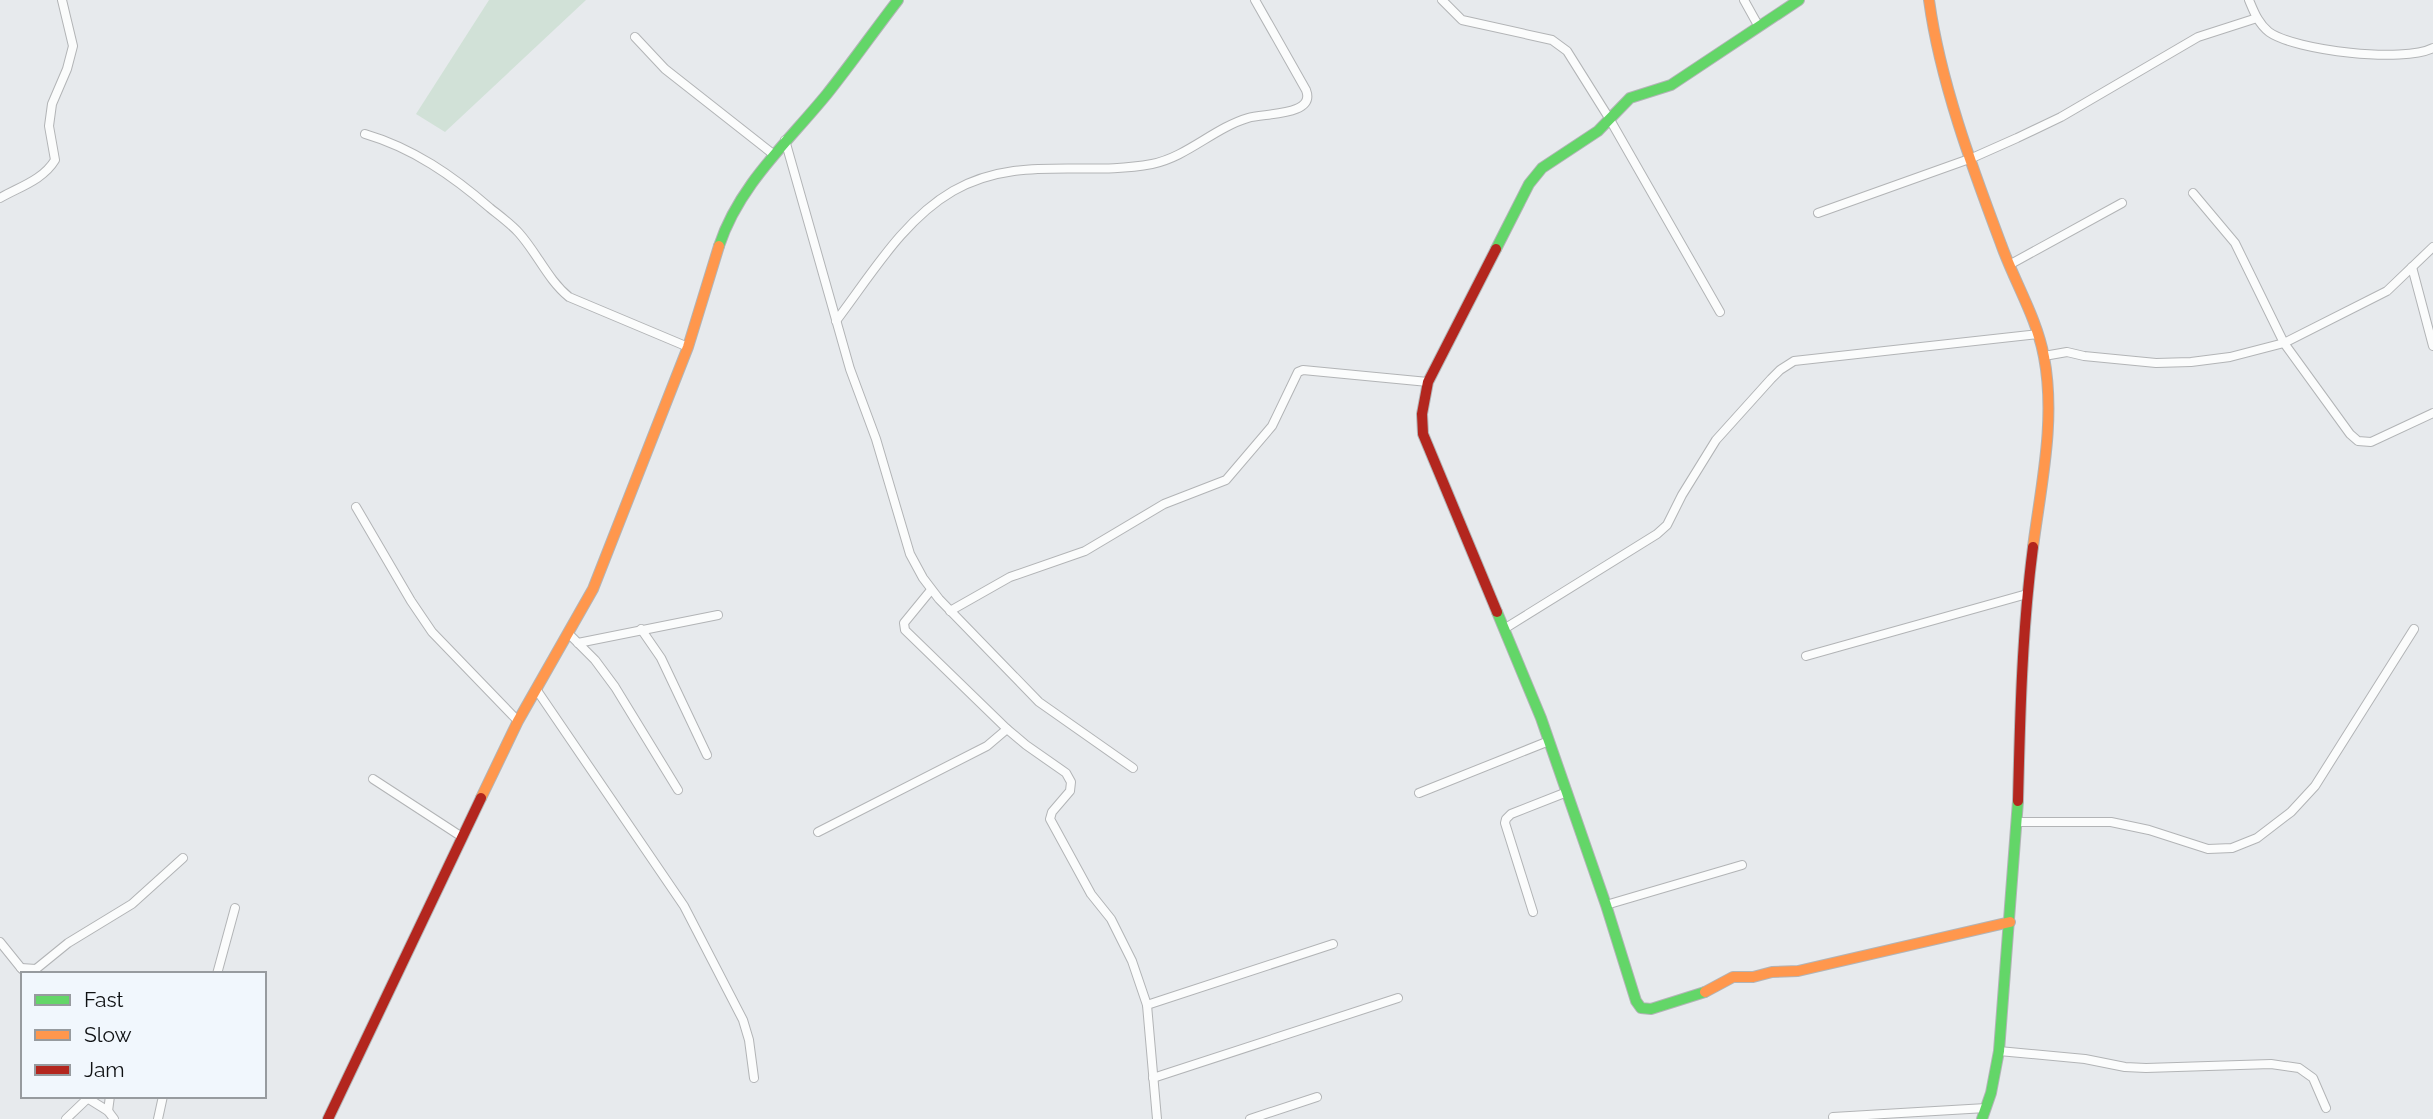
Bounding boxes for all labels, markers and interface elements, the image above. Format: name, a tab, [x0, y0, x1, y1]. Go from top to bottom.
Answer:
legend	[21, 972, 266, 1098]
text: Fast	[84, 987, 124, 1012]
text: Slow	[84, 1022, 132, 1047]
text: Jam	[84, 1057, 125, 1082]

